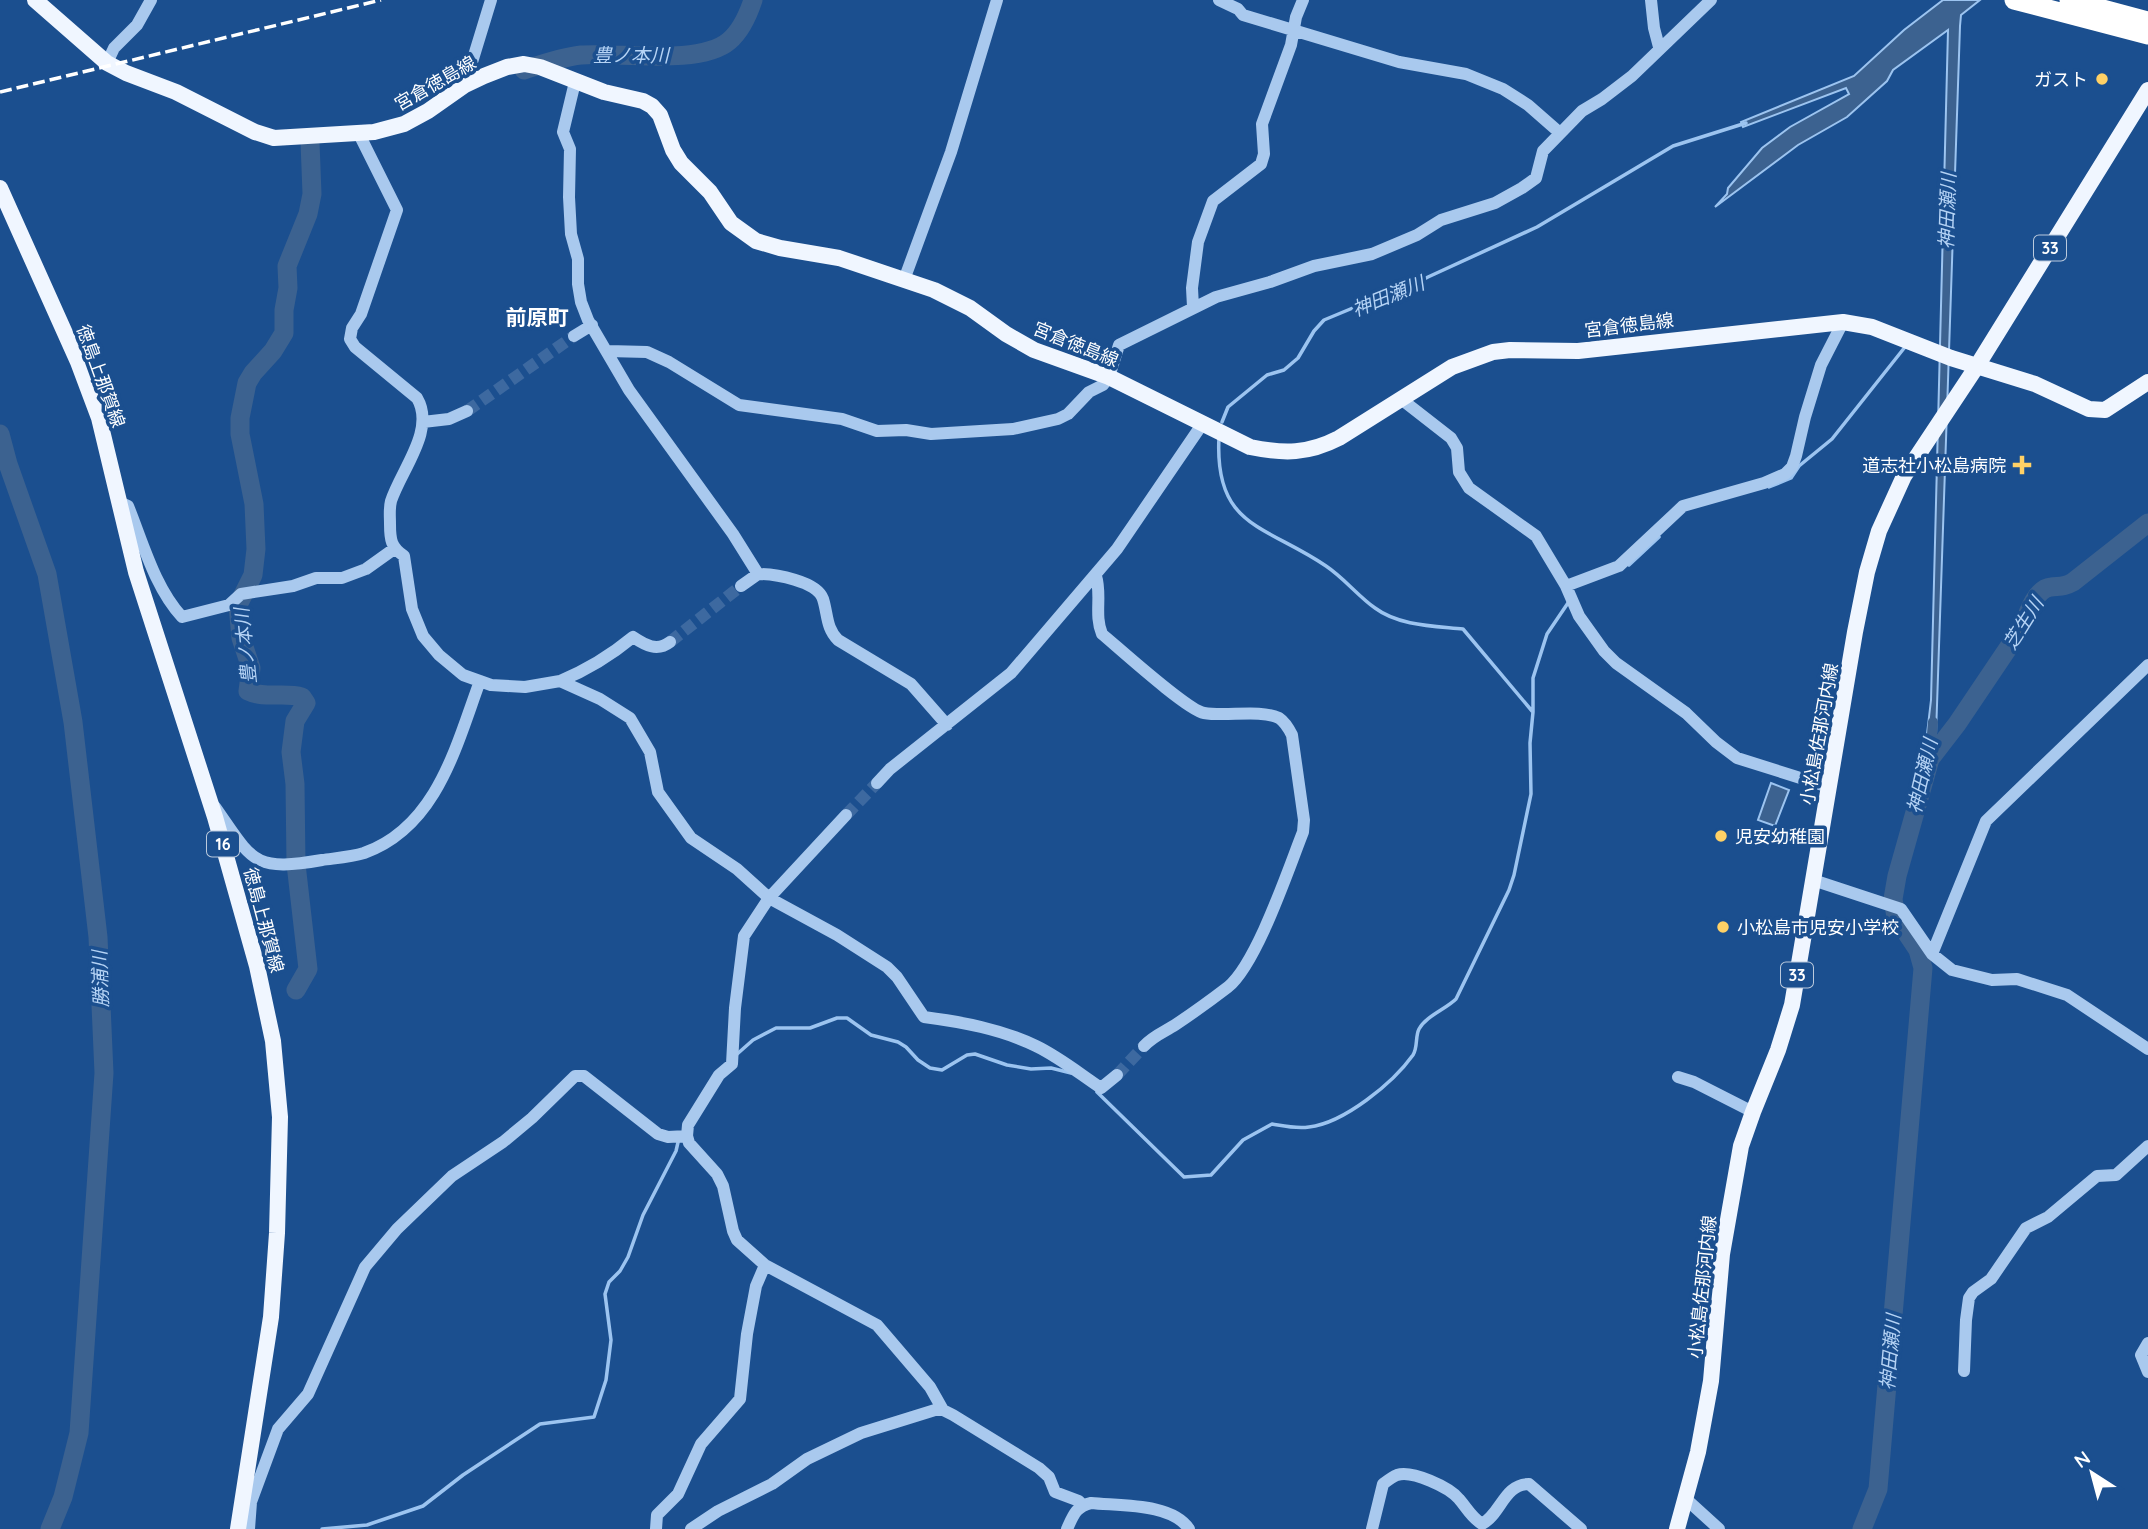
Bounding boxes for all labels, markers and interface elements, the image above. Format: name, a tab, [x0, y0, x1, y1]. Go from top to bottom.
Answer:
water label: 豊ノ本川	[593, 43, 671, 67]
street label: 宮倉徳島線	[390, 51, 480, 115]
place label: ガスト	[2034, 68, 2088, 91]
marker: ガスト	[2094, 71, 2110, 87]
water label: 神田瀬川	[1934, 171, 1960, 249]
road number: 33	[2034, 236, 2066, 260]
water label: 神田瀬川	[1348, 270, 1430, 321]
district label: 前原町	[506, 304, 569, 330]
street label: 宮倉徳島線	[1583, 308, 1675, 342]
street label: 宮倉徳島線	[1030, 316, 1122, 372]
street label: 徳島上那賀線	[72, 321, 130, 431]
place label: 道志社小松島病院	[1862, 454, 2006, 477]
marker: 道志社小松島病院	[2012, 455, 2032, 475]
water label: 芝生川	[1998, 591, 2049, 654]
water label: 豊ノ本川	[229, 605, 261, 685]
street label: 小松島佐那河内線	[1795, 661, 1843, 807]
water label: 神田瀬川	[1902, 734, 1943, 816]
place label: 児安幼稚園	[1735, 825, 1825, 848]
marker: 児安幼稚園	[1713, 828, 1729, 844]
road number: 16	[207, 832, 239, 856]
street label: 徳島上那賀線	[239, 865, 289, 975]
place label: 小松島市児安小学校	[1737, 916, 1899, 939]
marker: 小松島市児安小学校	[1715, 919, 1731, 935]
water label: 勝浦川	[87, 948, 113, 1008]
road number: 33	[1781, 962, 1813, 987]
street label: 小松島佐那河内線	[1683, 1214, 1721, 1360]
water label: 神田瀬川	[1875, 1311, 1905, 1391]
north arrow	[2057, 1438, 2127, 1508]
text: N	[2069, 1445, 2095, 1473]

